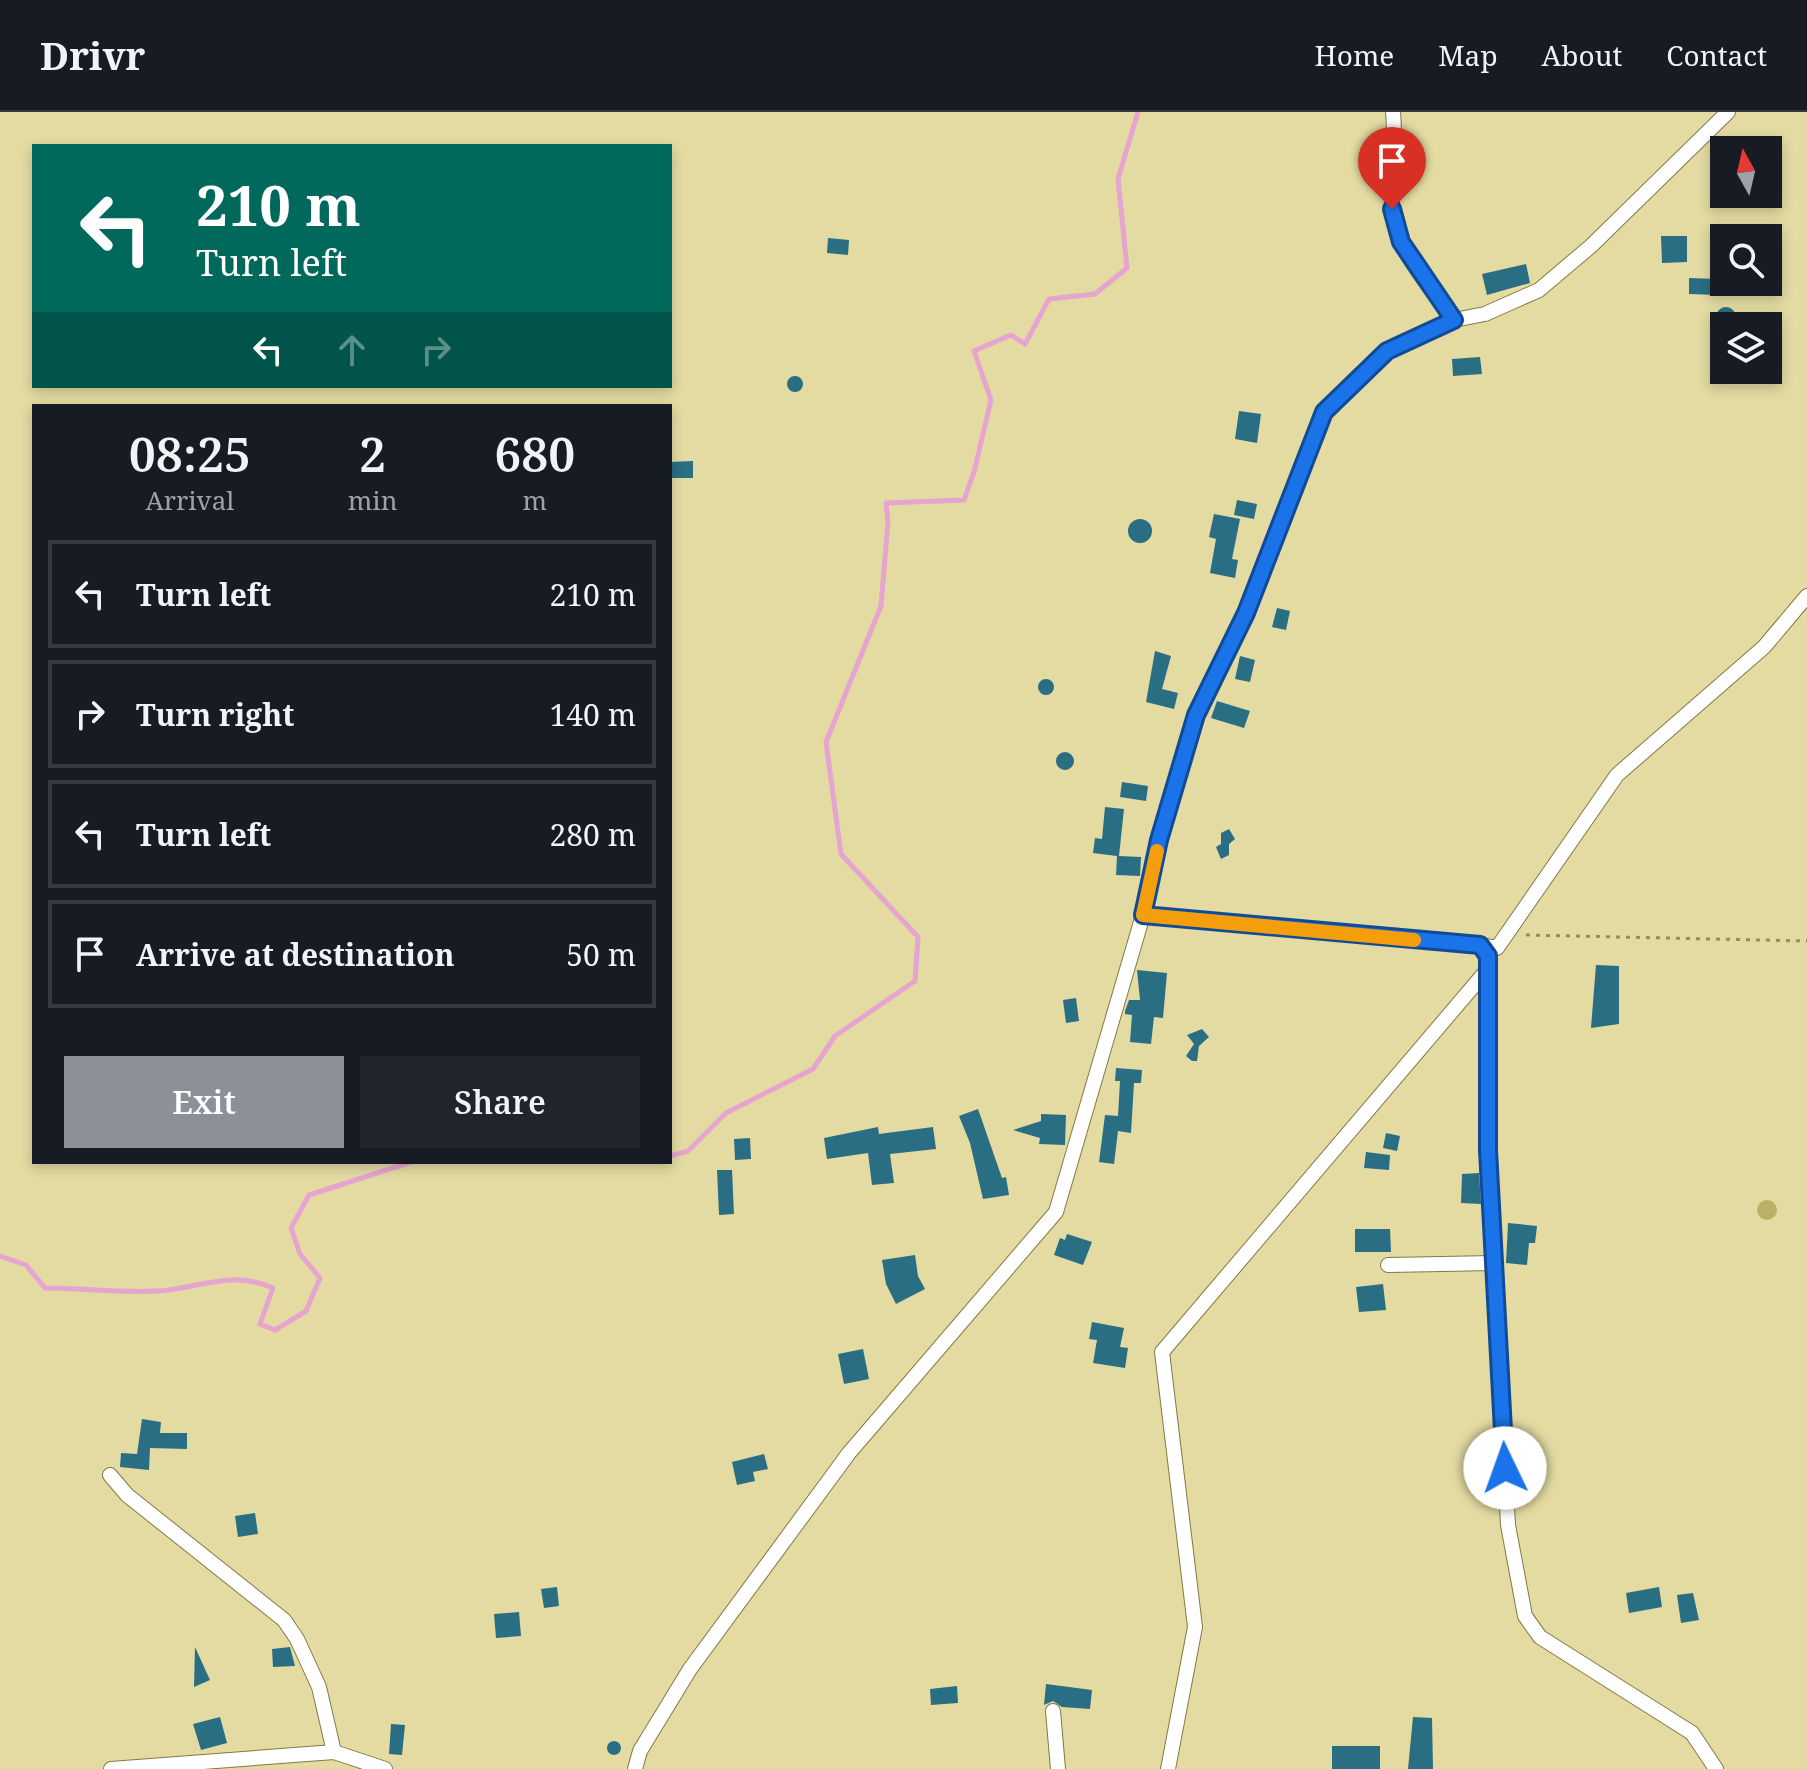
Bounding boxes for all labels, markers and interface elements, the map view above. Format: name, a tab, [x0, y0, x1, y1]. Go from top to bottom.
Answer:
text: Drivr	[40, 29, 145, 81]
text: Home	[1315, 36, 1394, 74]
text: Map	[1438, 36, 1498, 74]
text: About	[1542, 36, 1622, 74]
text: Contact	[1666, 36, 1767, 74]
pin	[1358, 127, 1426, 209]
north arrow	[1710, 136, 1782, 208]
map controls	[1710, 136, 1782, 384]
icon: arrive	[1370, 139, 1414, 183]
text: 210 m	[196, 166, 361, 242]
icon: left	[64, 176, 168, 280]
button: search	[1710, 224, 1782, 296]
text: Turn left	[196, 238, 347, 287]
button: layers	[1710, 312, 1782, 384]
icon: left	[246, 328, 290, 372]
icon: ahead	[330, 328, 374, 372]
icon: right	[414, 328, 458, 372]
text: 08:25	[129, 421, 251, 486]
text: 2	[359, 421, 386, 486]
text: 680	[494, 421, 575, 486]
text: Arrival	[145, 482, 234, 518]
text: min	[348, 482, 397, 518]
text: m	[522, 482, 547, 518]
icon: left	[68, 572, 112, 616]
text: Turn left	[136, 574, 271, 615]
text: 210 m	[550, 574, 636, 615]
icon: right	[68, 692, 112, 736]
text: Turn right	[136, 694, 294, 735]
text: 140 m	[550, 694, 636, 735]
icon: left	[68, 812, 112, 856]
text: Turn left	[136, 814, 271, 855]
text: 280 m	[550, 814, 636, 855]
icon: arrive	[68, 932, 112, 976]
text: Arrive at destination	[136, 934, 455, 975]
text: 50 m	[566, 934, 636, 975]
button: Exit	[64, 1056, 344, 1148]
button: Share	[360, 1056, 640, 1148]
position arrow	[1463, 1426, 1547, 1510]

